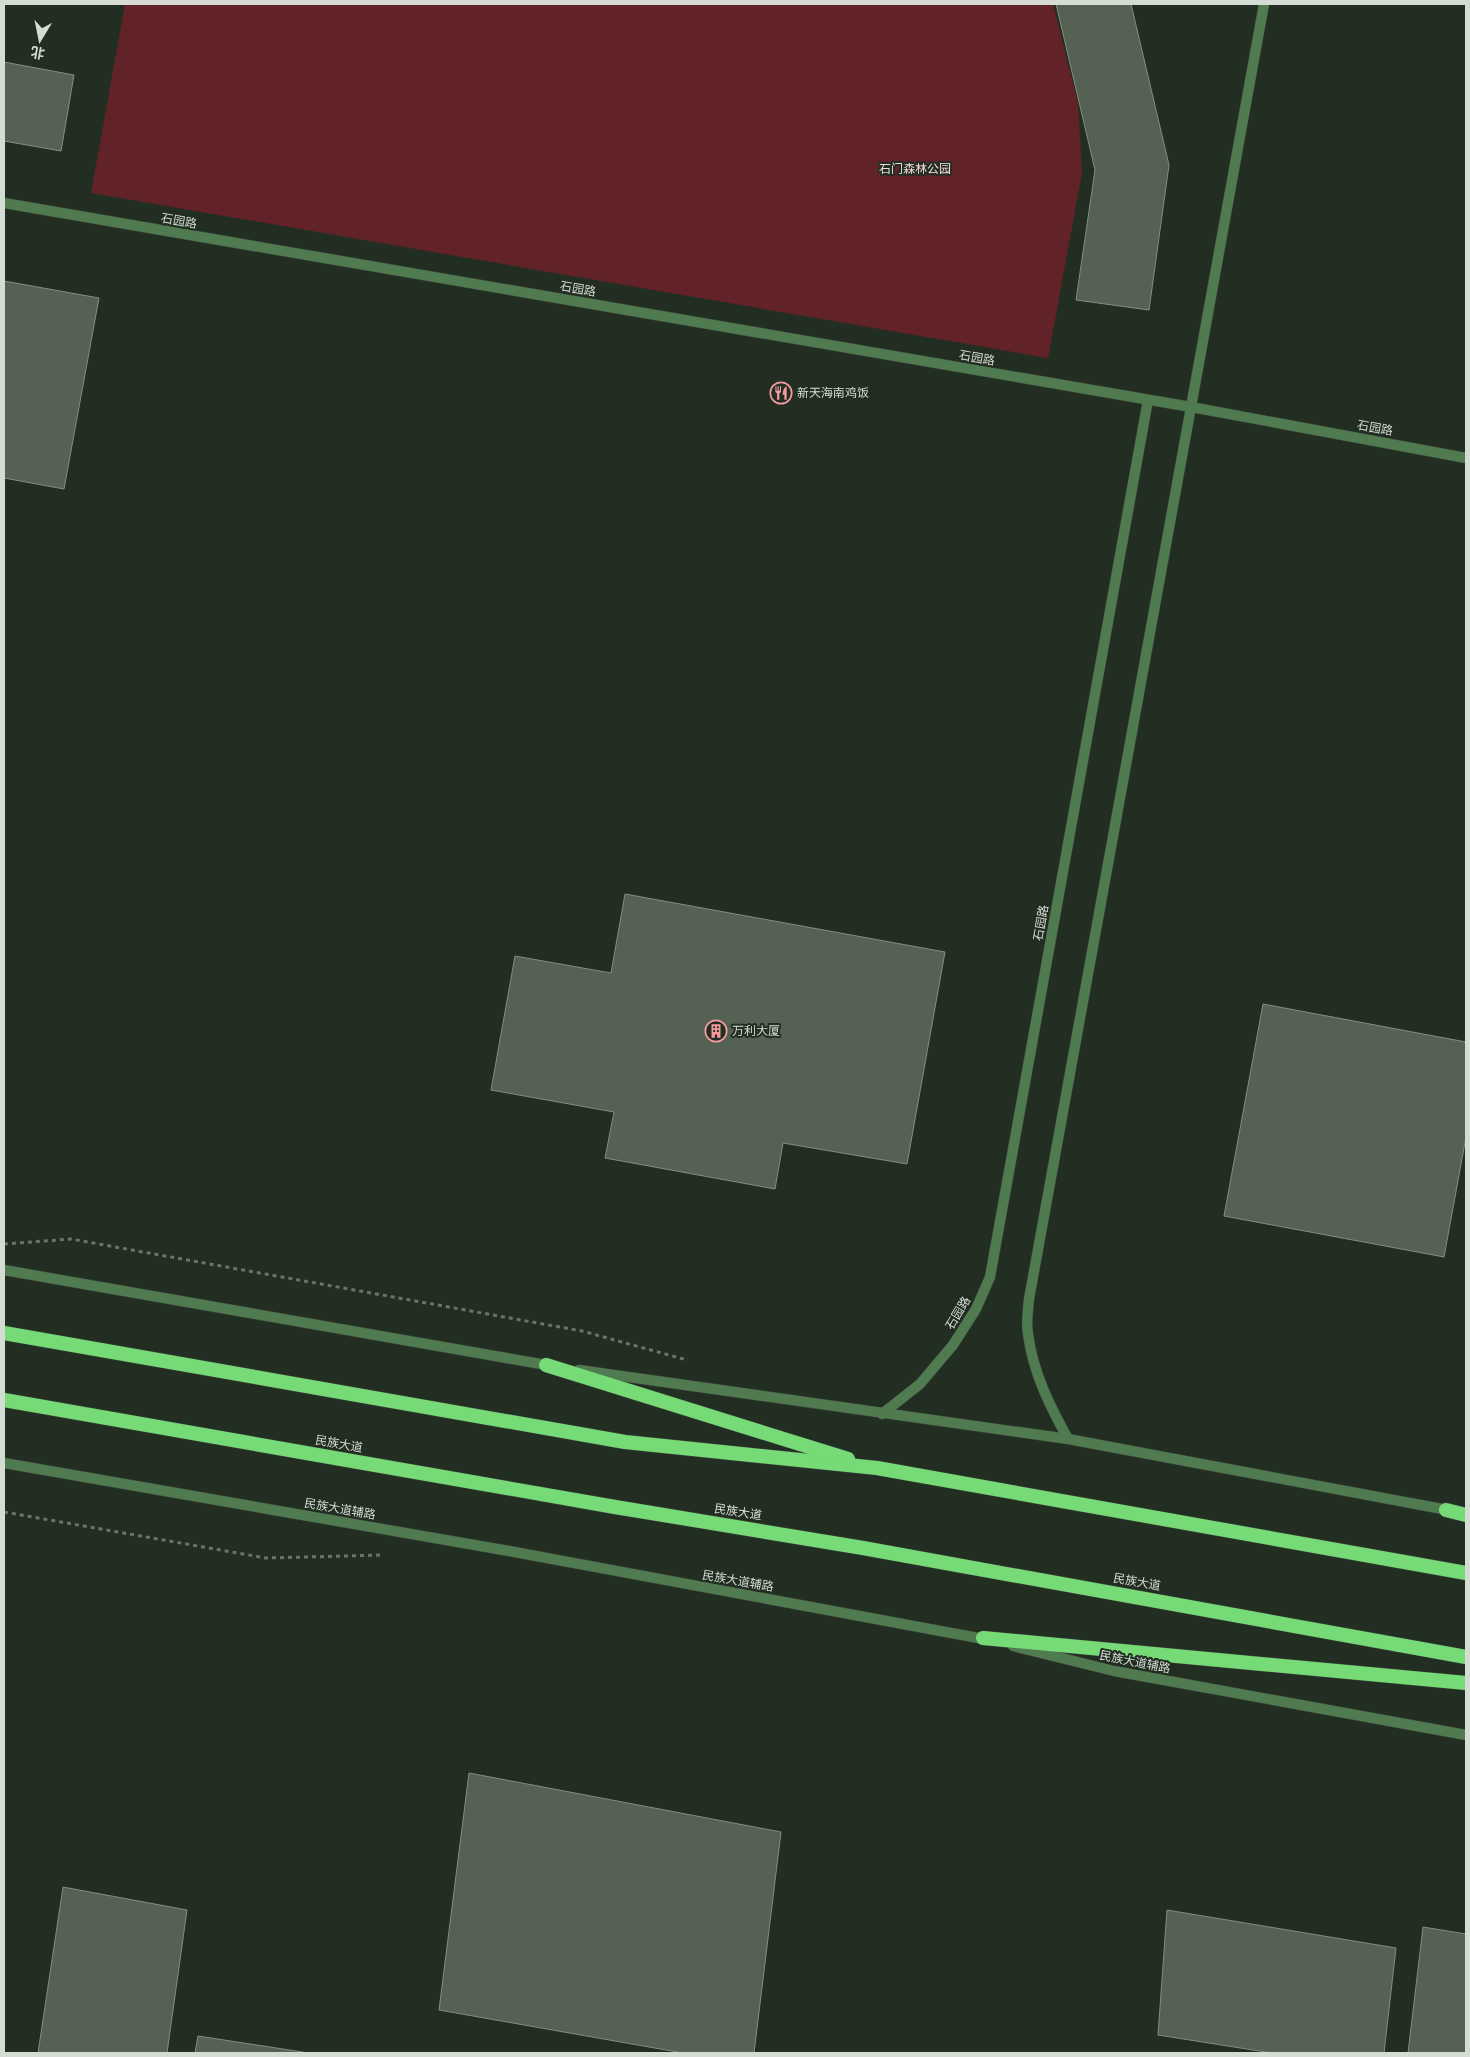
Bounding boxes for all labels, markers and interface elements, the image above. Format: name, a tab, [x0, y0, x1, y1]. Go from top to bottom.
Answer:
north arrow	[15, 15, 65, 65]
text: 北	[29, 44, 46, 63]
park label: 石门森林公园	[879, 161, 951, 176]
street label: 石园路	[160, 210, 198, 231]
street label: 石园路	[559, 278, 597, 299]
street label: 石园路	[958, 347, 996, 368]
restaurant icon: 新天海南鸡饭	[769, 381, 793, 405]
place label: 新天海南鸡饭	[797, 385, 869, 400]
street label: 石园路	[1356, 417, 1394, 438]
street label: 石园路	[1030, 904, 1051, 942]
building icon: 万利大厦	[704, 1019, 728, 1043]
place label: 万利大厦	[732, 1023, 780, 1038]
street label: 石园路	[942, 1293, 973, 1332]
street label: 民族大道	[314, 1432, 364, 1455]
street label: 民族大道辅路	[303, 1495, 377, 1522]
street label: 民族大道	[713, 1500, 763, 1523]
street label: 民族大道辅路	[701, 1567, 775, 1594]
street label: 民族大道	[1112, 1570, 1162, 1593]
street label: 民族大道辅路	[1098, 1647, 1172, 1676]

